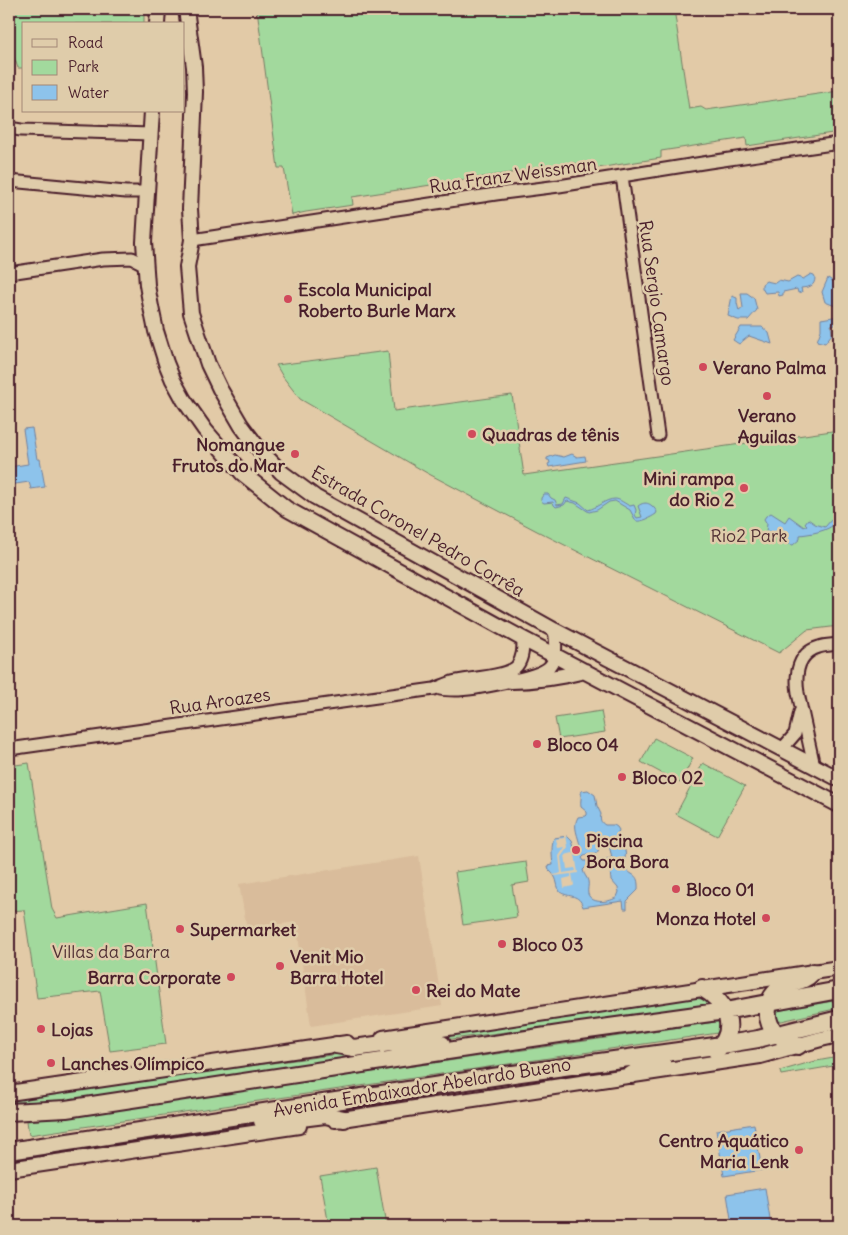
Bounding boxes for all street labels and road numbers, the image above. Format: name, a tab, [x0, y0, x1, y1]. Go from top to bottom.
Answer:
street label: Rua Franz Weissman	[428, 152, 598, 198]
street label: Rua Sergio Camargo	[634, 219, 680, 387]
street label: Estrada Coronel Pedro Corrêa	[307, 460, 529, 602]
street label: Rua Aroazes	[168, 683, 272, 719]
street label: Avenida Embaixador Abelardo Bueno	[271, 1052, 573, 1122]

